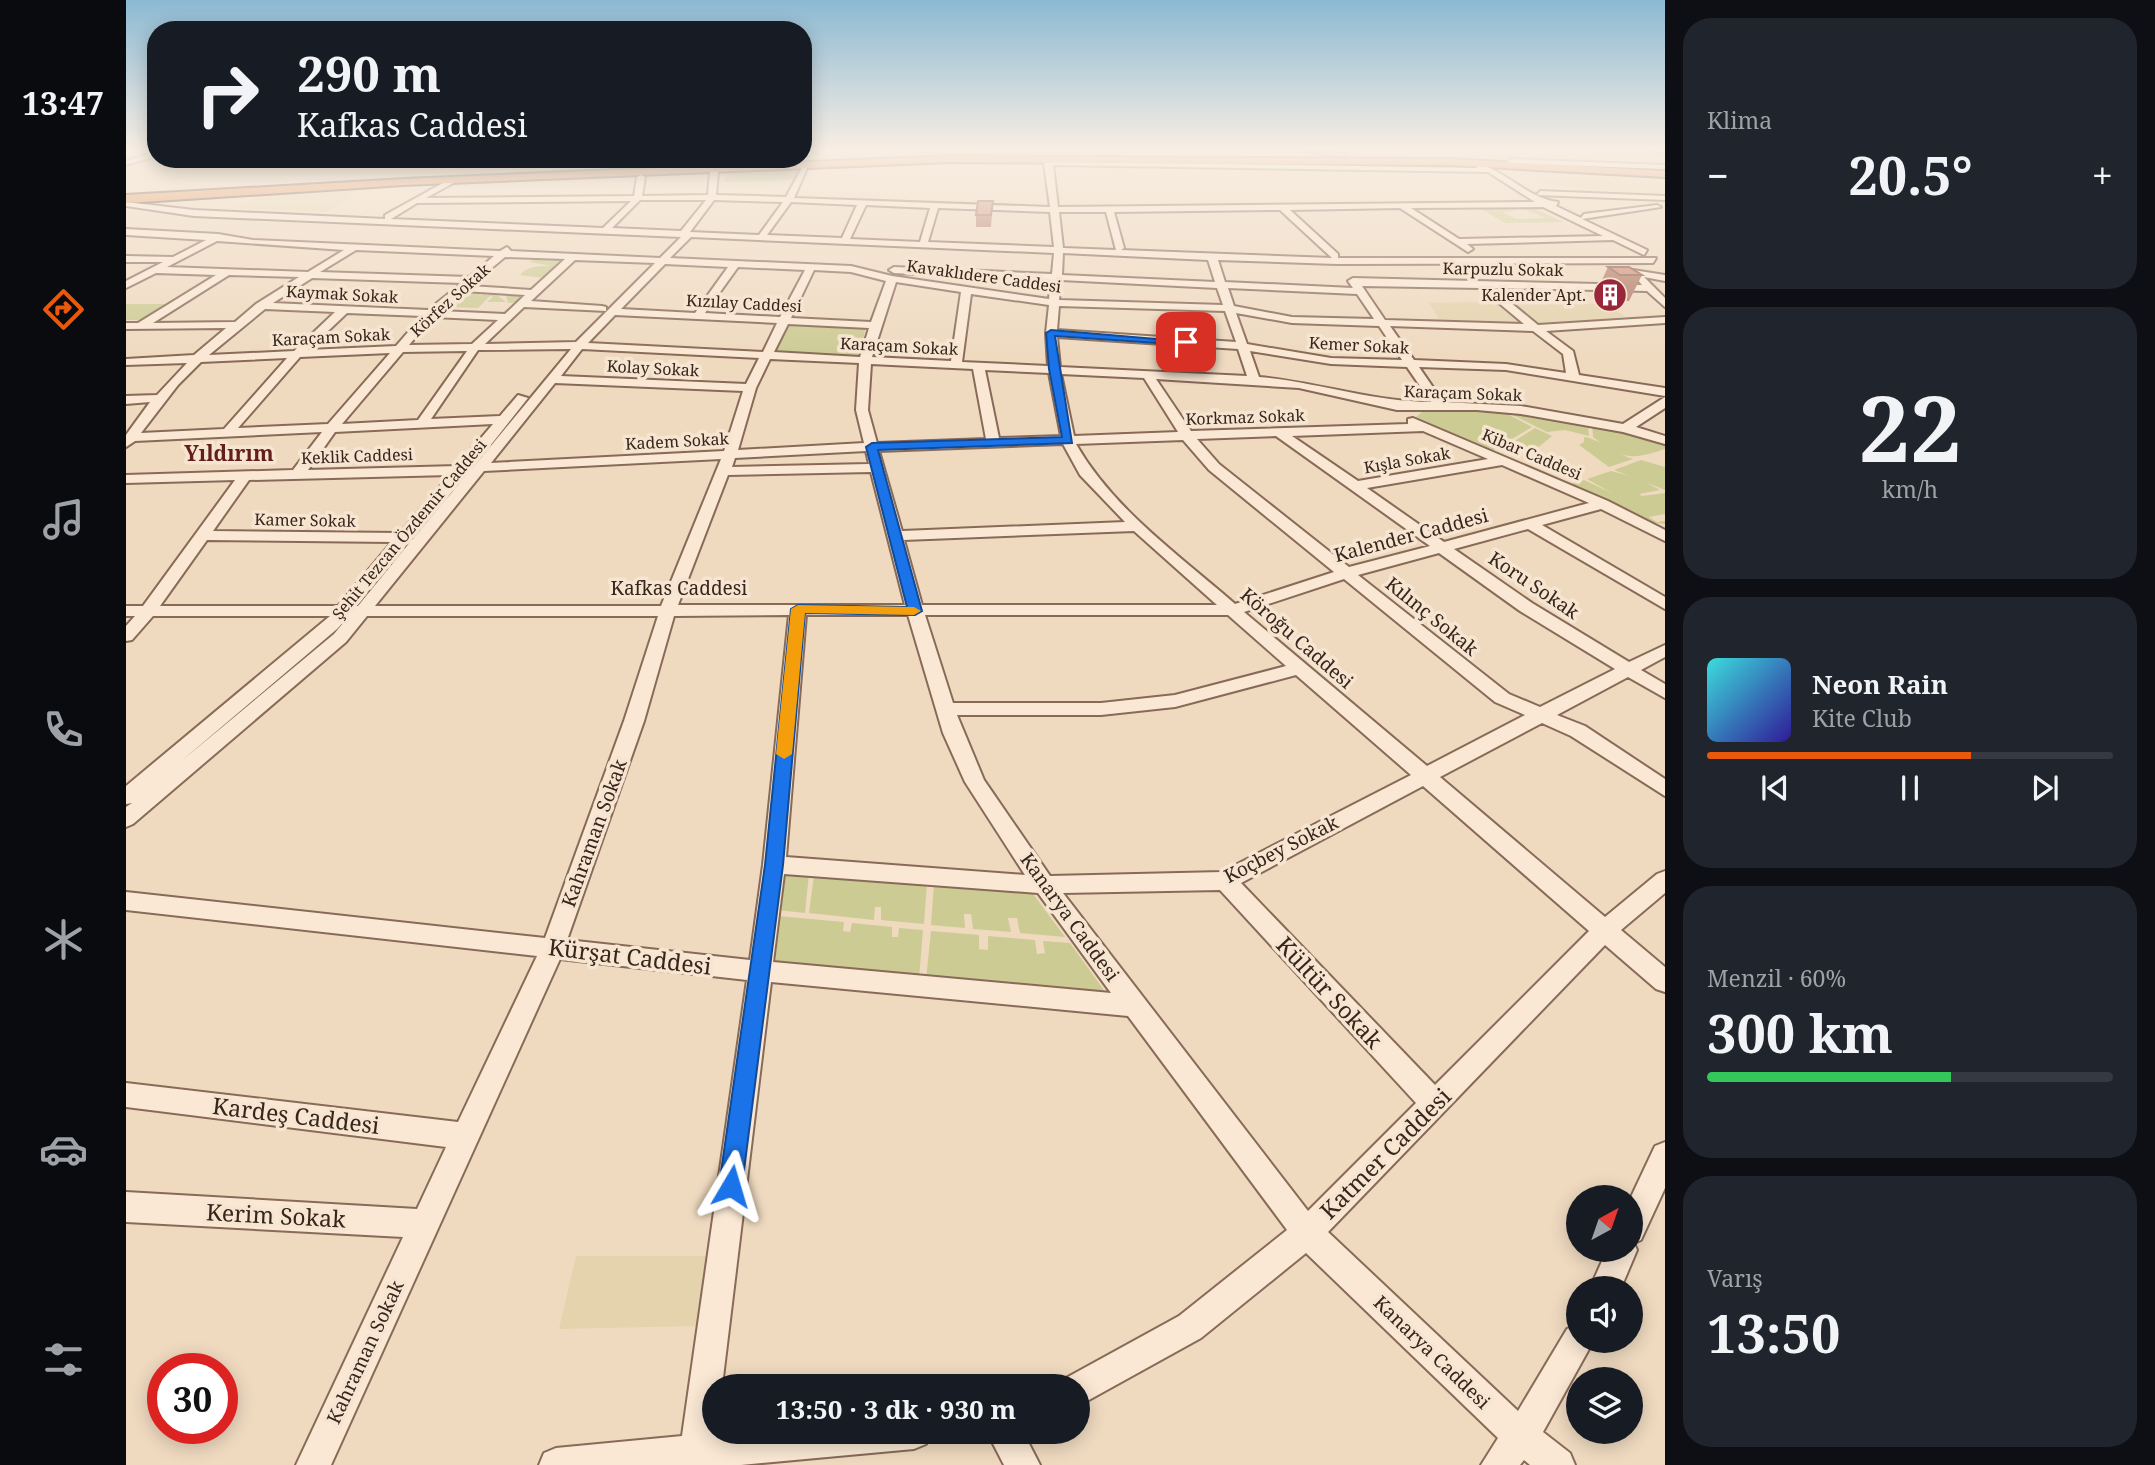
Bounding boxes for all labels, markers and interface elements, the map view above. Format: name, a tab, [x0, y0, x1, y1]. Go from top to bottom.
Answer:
text: 290 m	[297, 40, 441, 106]
icon: right	[182, 49, 273, 140]
text: 13:47	[22, 81, 104, 124]
text: Kafkas Caddesi	[297, 103, 527, 146]
text: Klima	[1707, 104, 1772, 136]
text: 20.5°	[1848, 139, 1973, 210]
text: −	[1707, 149, 1729, 201]
text: +	[2092, 149, 2113, 201]
street label: Kavaklıdere Caddesi	[905, 254, 1063, 298]
street label: Karpuzlu Sokak	[1442, 257, 1564, 281]
street label: Körfez Sokak	[405, 258, 495, 342]
building icon: Kalender Apt.	[1591, 276, 1629, 314]
street label: Kaymak Sokak	[285, 280, 399, 308]
place label: Kalender Apt.	[1481, 284, 1586, 306]
icon: directions	[39, 285, 88, 334]
street label: Kızılay Caddesi	[686, 289, 802, 317]
pin	[1156, 312, 1216, 372]
street label: Karaçam Sokak	[271, 323, 391, 351]
icon: arrive	[1167, 323, 1205, 361]
street label: Kemer Sokak	[1308, 331, 1410, 359]
street label: Karaçam Sokak	[839, 332, 959, 360]
street label: Kolay Sokak	[606, 355, 700, 381]
text: 22	[1859, 365, 1961, 489]
street label: Karaçam Sokak	[1404, 380, 1523, 406]
street label: Korkmaz Sokak	[1185, 404, 1306, 430]
street label: Kibar Caddesi	[1479, 423, 1585, 485]
street label: Kadem Sokak	[625, 427, 730, 455]
street label: Şehit Tezcan Özdemir Caddesi	[327, 434, 491, 624]
district label: Yıldırım	[184, 439, 274, 467]
street label: Kışla Sokak	[1362, 441, 1453, 478]
street label: Keklik Caddesi	[301, 443, 413, 469]
text: km/h	[1882, 473, 1938, 505]
icon: music	[39, 495, 88, 544]
street label: Kalender Caddesi	[1331, 502, 1491, 568]
street label: Kamer Sokak	[254, 508, 356, 532]
street label: Koru Sokak	[1484, 545, 1585, 625]
street label: Kılınç Sokak	[1380, 571, 1484, 662]
street label: Kafkas Caddesi	[611, 575, 747, 601]
street label: Köroğu Caddesi	[1235, 582, 1359, 694]
text: Neon Rain	[1812, 666, 1948, 702]
text: Kite Club	[1812, 702, 1912, 734]
icon: phone	[39, 705, 88, 754]
street label: Kahraman Sokak	[555, 755, 633, 910]
icon: previous	[1756, 769, 1794, 807]
icon: pause	[1891, 769, 1929, 807]
icon: next	[2026, 769, 2064, 807]
street label: Koçbey Sokak	[1219, 809, 1343, 889]
street label: Kanarya Caddesi	[1015, 848, 1125, 986]
icon: climate	[39, 915, 88, 964]
street label: Kültür Sokak	[1270, 929, 1391, 1055]
street label: Kürşat Caddesi	[547, 930, 714, 982]
text: Menzil · 60%	[1707, 962, 1846, 994]
text: 300 km	[1707, 997, 1893, 1068]
street label: Katmer Caddesi	[1312, 1080, 1458, 1226]
street label: Kardeş Caddesi	[211, 1089, 382, 1141]
icon: car	[39, 1125, 88, 1174]
position arrow	[694, 1149, 768, 1223]
north arrow	[1566, 1185, 1643, 1262]
map controls	[1566, 1185, 1643, 1444]
street label: Kerim Sokak	[206, 1195, 347, 1235]
text: Varış	[1707, 1262, 1763, 1294]
street label: Kahraman Sokak	[320, 1275, 410, 1428]
button: sound	[1566, 1276, 1643, 1353]
street label: Kanarya Caddesi	[1368, 1290, 1496, 1414]
text: 13:50	[1707, 1297, 1840, 1368]
icon: filters	[39, 1335, 88, 1384]
speed limit sign: 30	[147, 1353, 238, 1444]
button: layers	[1566, 1367, 1643, 1444]
text: 13:50 · 3 dk · 930 m	[776, 1391, 1016, 1427]

